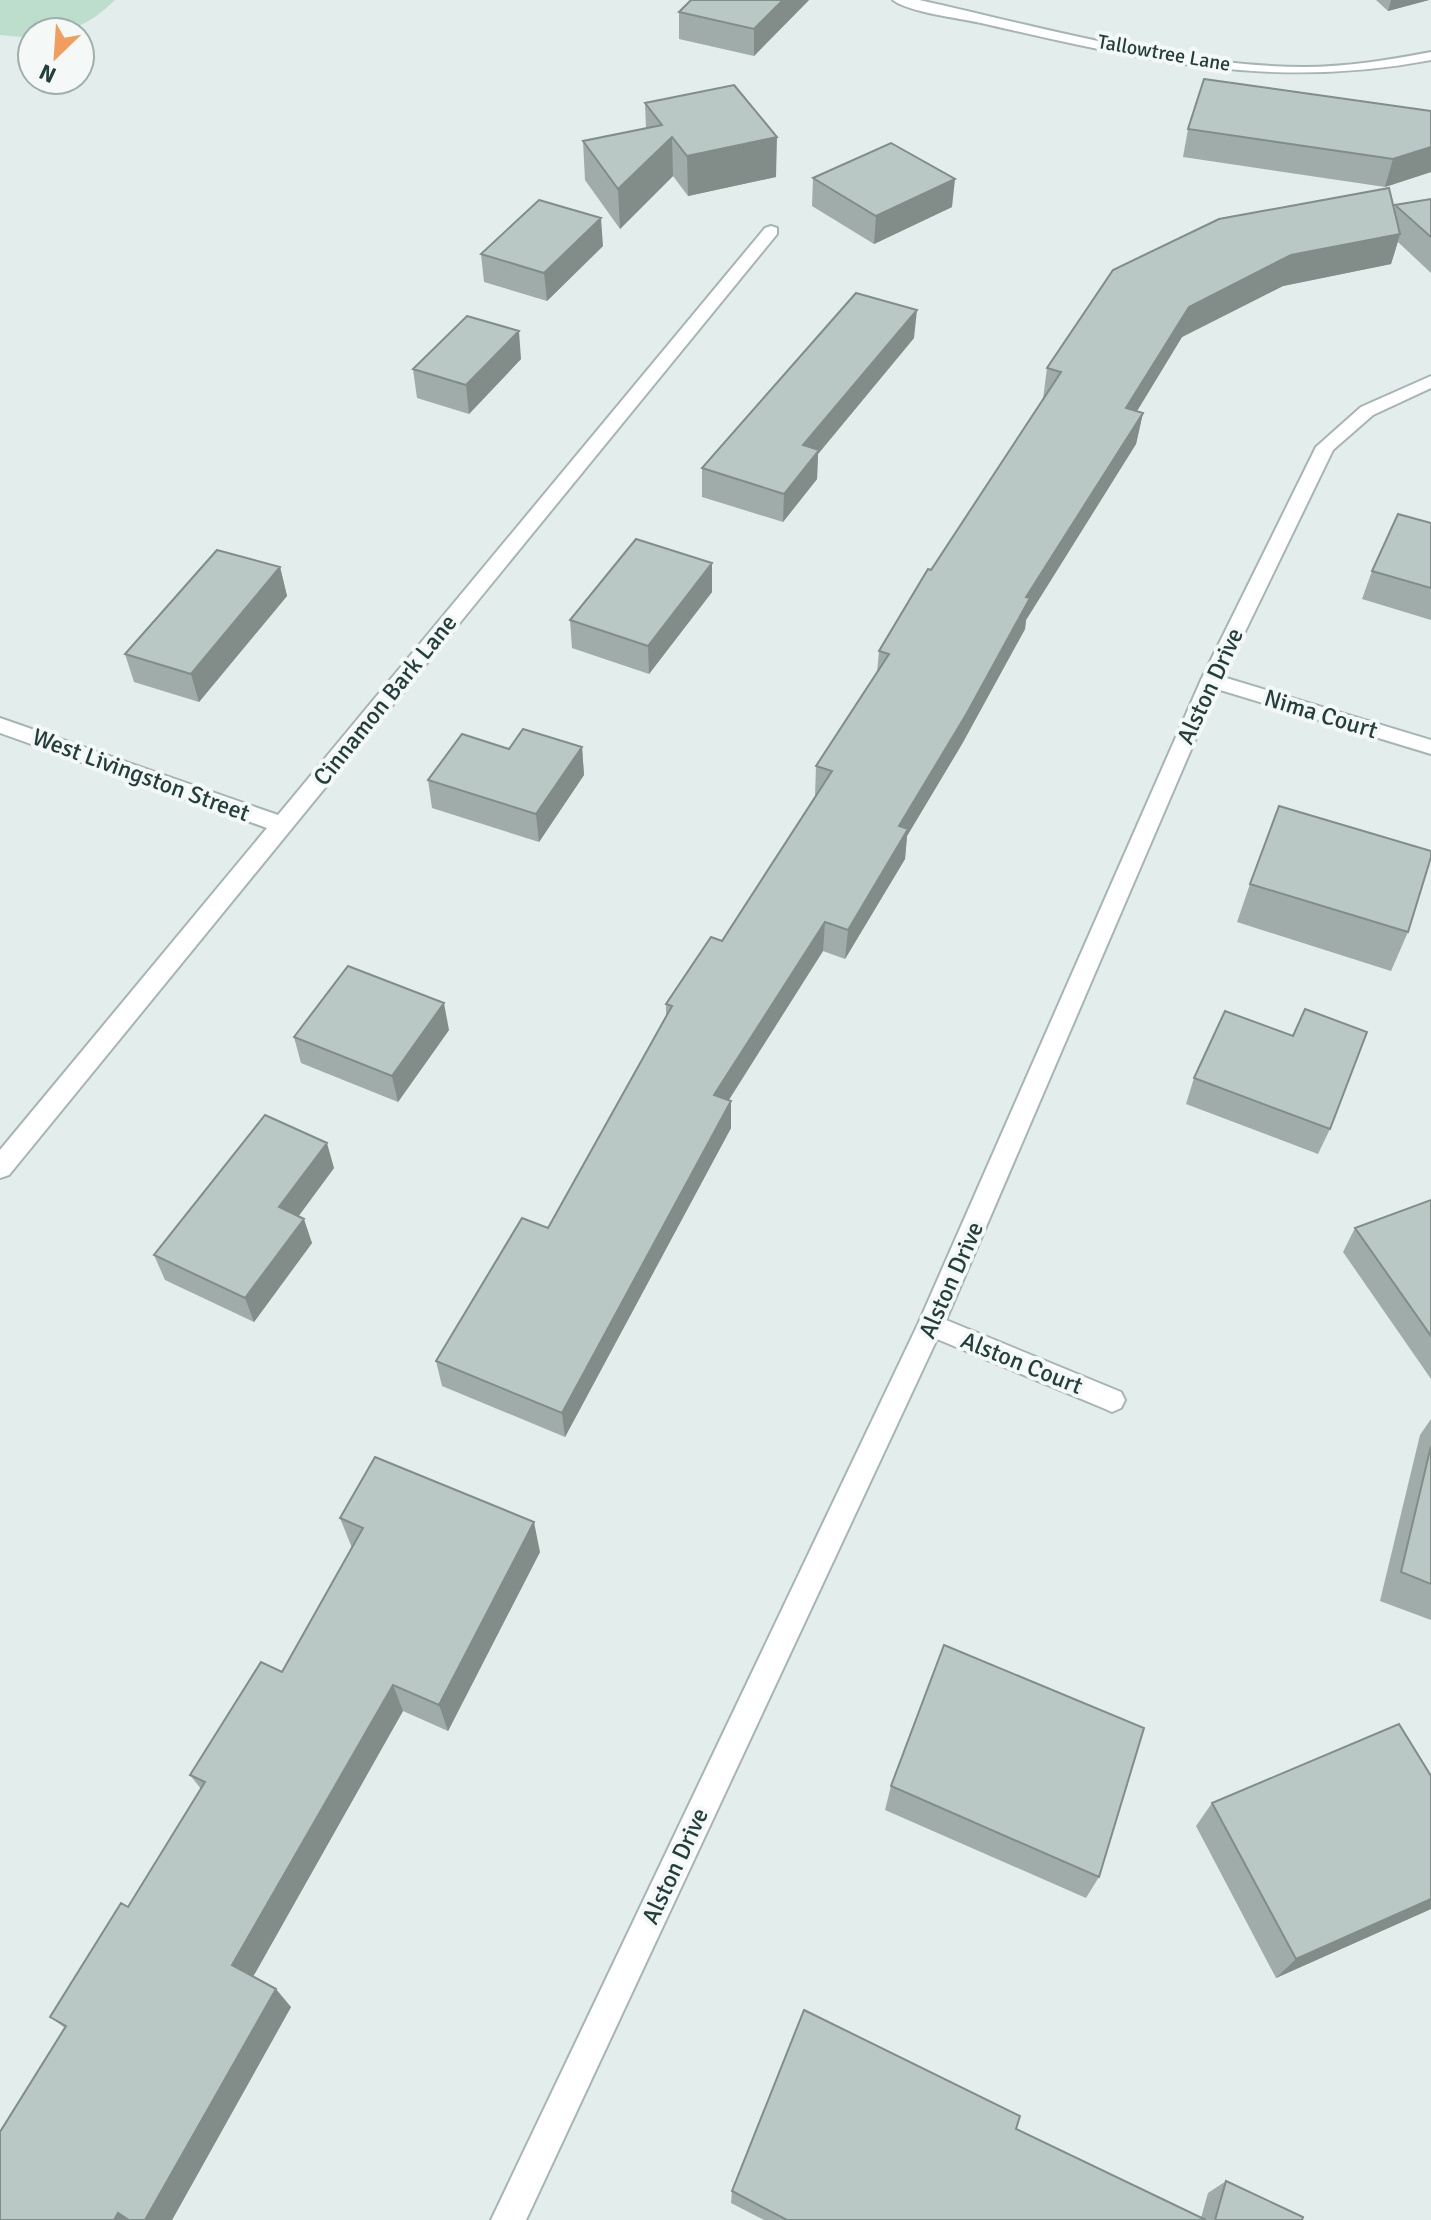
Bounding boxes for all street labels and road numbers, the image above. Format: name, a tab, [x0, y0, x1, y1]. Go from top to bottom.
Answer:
street label: Tallowtree Lane	[1096, 29, 1232, 77]
street label: Cinnamon Bark Lane	[307, 608, 463, 792]
street label: Alston Drive	[1170, 623, 1250, 749]
street label: Nima Court	[1261, 683, 1381, 745]
street label: West Livingston Street	[28, 722, 254, 828]
street label: Alston Drive	[912, 1217, 990, 1343]
street label: Alston Court	[957, 1325, 1087, 1401]
street label: Alston Drive	[635, 1803, 715, 1929]

